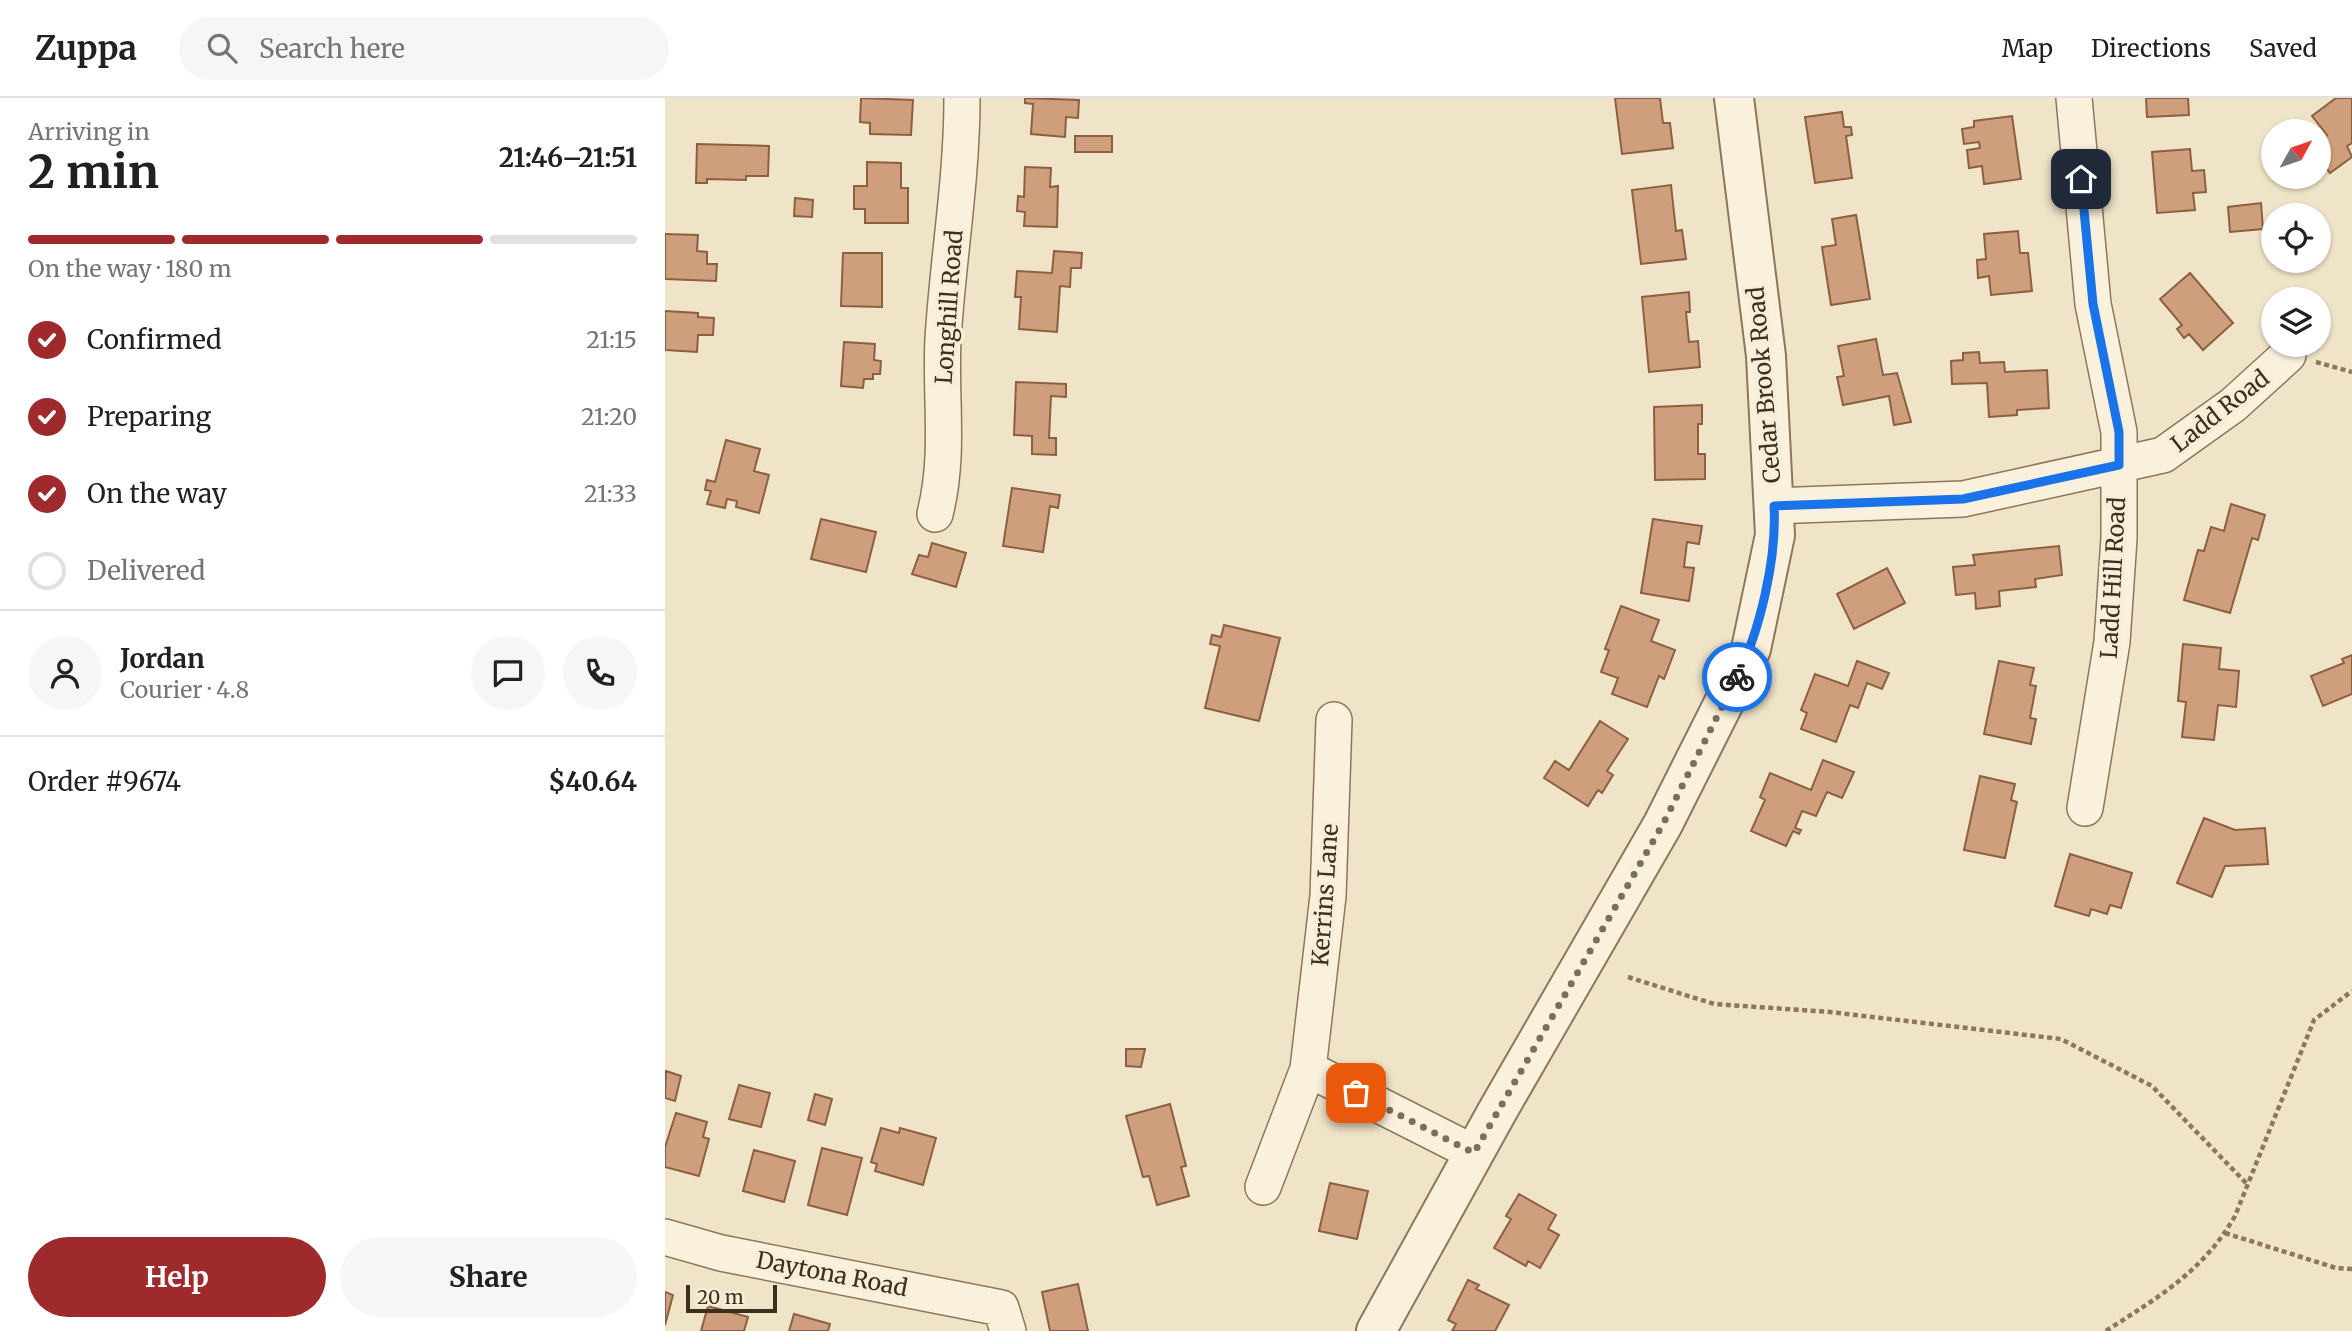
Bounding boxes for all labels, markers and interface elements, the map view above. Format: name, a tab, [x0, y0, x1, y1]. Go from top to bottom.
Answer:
search box	[179, 17, 669, 80]
text: Zuppa	[35, 28, 137, 69]
icon: search	[203, 29, 241, 67]
text: Search here	[259, 32, 405, 65]
text: Map	[2002, 33, 2053, 64]
text: Directions	[2091, 33, 2211, 64]
text: Saved	[2249, 33, 2317, 64]
text: Arriving in	[28, 117, 150, 146]
north arrow	[2261, 119, 2331, 189]
map controls	[2261, 119, 2331, 357]
text: 21:46–21:51	[499, 141, 637, 174]
text: 2 min	[28, 143, 159, 201]
pin	[2051, 149, 2111, 209]
icon: home	[2062, 160, 2100, 198]
button: locate	[2261, 203, 2331, 273]
street label: Longhill Road	[929, 229, 968, 385]
text: On the way · 180 m	[28, 254, 232, 283]
street label: Cedar Brook Road	[1740, 285, 1787, 485]
button: layers	[2261, 287, 2331, 357]
icon: check	[28, 321, 66, 359]
text: Confirmed	[87, 323, 222, 356]
text: 21:15	[586, 325, 637, 354]
street label: Ladd Road	[2165, 363, 2275, 458]
icon: check	[28, 398, 66, 436]
text: Preparing	[87, 400, 211, 433]
text: 21:20	[581, 402, 637, 431]
icon: check	[28, 475, 66, 513]
text: On the way	[87, 477, 227, 510]
text: 21:33	[584, 479, 637, 508]
street label: Ladd Hill Road	[2094, 496, 2131, 660]
text: Delivered	[87, 554, 206, 587]
button: person	[28, 636, 102, 710]
button: chat	[471, 636, 545, 710]
button: phone	[563, 636, 637, 710]
text: Jordan	[120, 642, 205, 675]
courier	[1702, 642, 1772, 712]
icon: bike	[1718, 658, 1756, 696]
text: Courier · 4.8	[120, 675, 249, 704]
text: Order #9674	[28, 765, 181, 798]
text: $40.64	[548, 765, 637, 798]
street label: Kerrins Lane	[1305, 823, 1344, 967]
pin	[1326, 1063, 1386, 1123]
icon: bag	[1337, 1074, 1375, 1112]
button: Help	[28, 1237, 326, 1317]
button: Share	[340, 1237, 637, 1317]
street label: Daytona Road	[754, 1245, 910, 1302]
scale bar	[686, 1282, 777, 1314]
text: 20 m	[697, 1285, 744, 1309]

